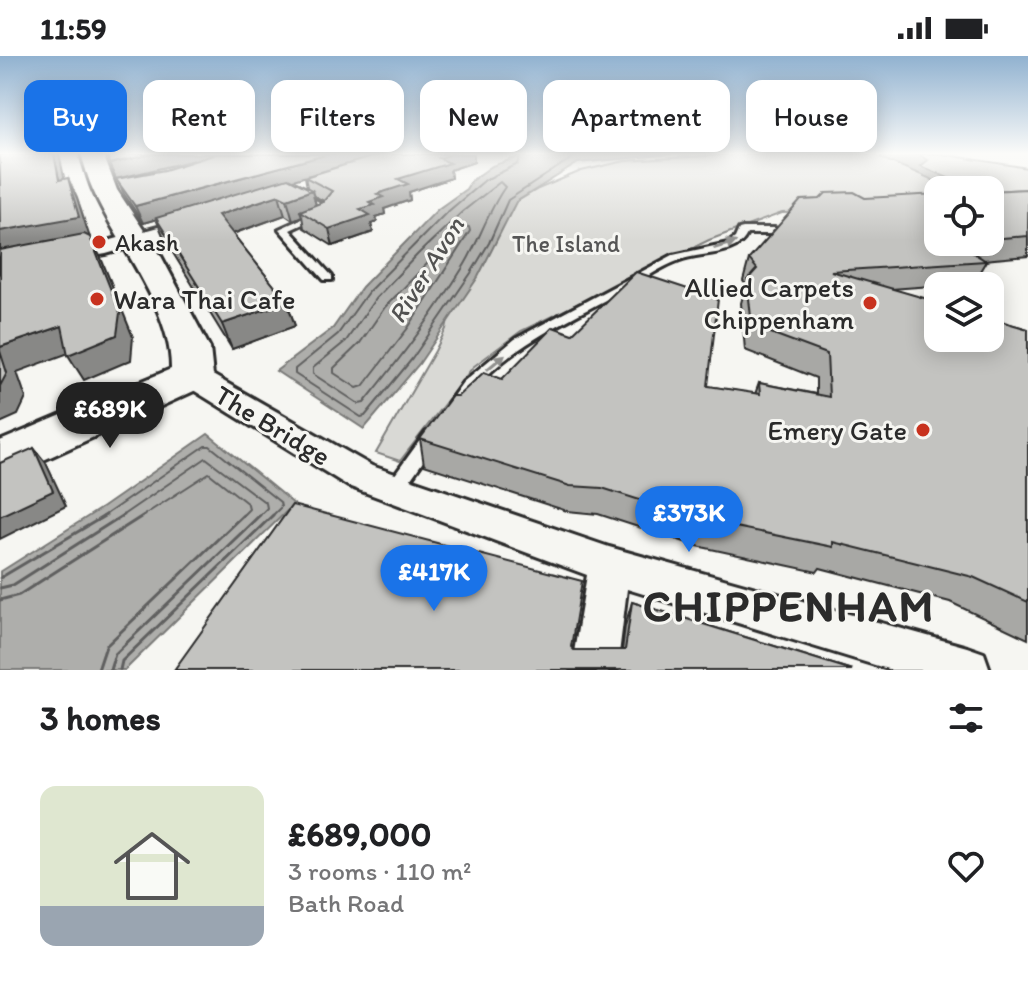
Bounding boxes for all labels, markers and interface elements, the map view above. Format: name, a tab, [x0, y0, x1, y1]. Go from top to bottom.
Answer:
text: 11:59	[40, 10, 107, 47]
chip: Buy	[24, 80, 127, 152]
chip: Rent	[143, 80, 255, 152]
chip: Filters	[271, 80, 404, 152]
chip: New	[420, 80, 527, 152]
chip: Apartment	[543, 80, 730, 152]
chip: House	[746, 80, 877, 152]
map controls	[924, 176, 1004, 352]
button: locate	[924, 176, 1004, 256]
water label: River Avon	[381, 211, 471, 329]
place label: Akash	[115, 228, 179, 257]
park label: The Island	[512, 229, 620, 258]
marker: Akash	[90, 233, 108, 251]
one-way arrow	[713, 238, 737, 251]
place label: Allied Carpets Chippenham	[684, 270, 854, 336]
button: layers	[924, 272, 1004, 352]
place label: Wara Thai Cafe	[113, 282, 296, 316]
marker: Wara Thai Cafe	[88, 290, 106, 308]
marker: Allied Carpets Chippenham	[861, 294, 879, 312]
one-way arrow	[485, 354, 505, 371]
street label: The Bridge	[209, 377, 337, 473]
pin: £689K	[54, 382, 166, 450]
text: £689K	[74, 392, 146, 424]
place label: Emery Gate	[767, 413, 907, 447]
marker: Emery Gate	[914, 421, 932, 439]
pin: £373K	[633, 486, 745, 554]
text: £373K	[653, 496, 725, 528]
pin: £417K	[378, 545, 490, 613]
text: £417K	[398, 555, 470, 587]
district label: CHIPPENHAM	[643, 579, 935, 632]
icon: filters	[944, 696, 988, 740]
text: 3 homes	[40, 698, 161, 739]
text: £689,000	[288, 814, 431, 855]
icon: home	[104, 818, 200, 914]
icon: heart	[944, 844, 988, 888]
text: 3 rooms · 110 m²	[288, 855, 471, 887]
text: Bath Road	[288, 887, 404, 919]

